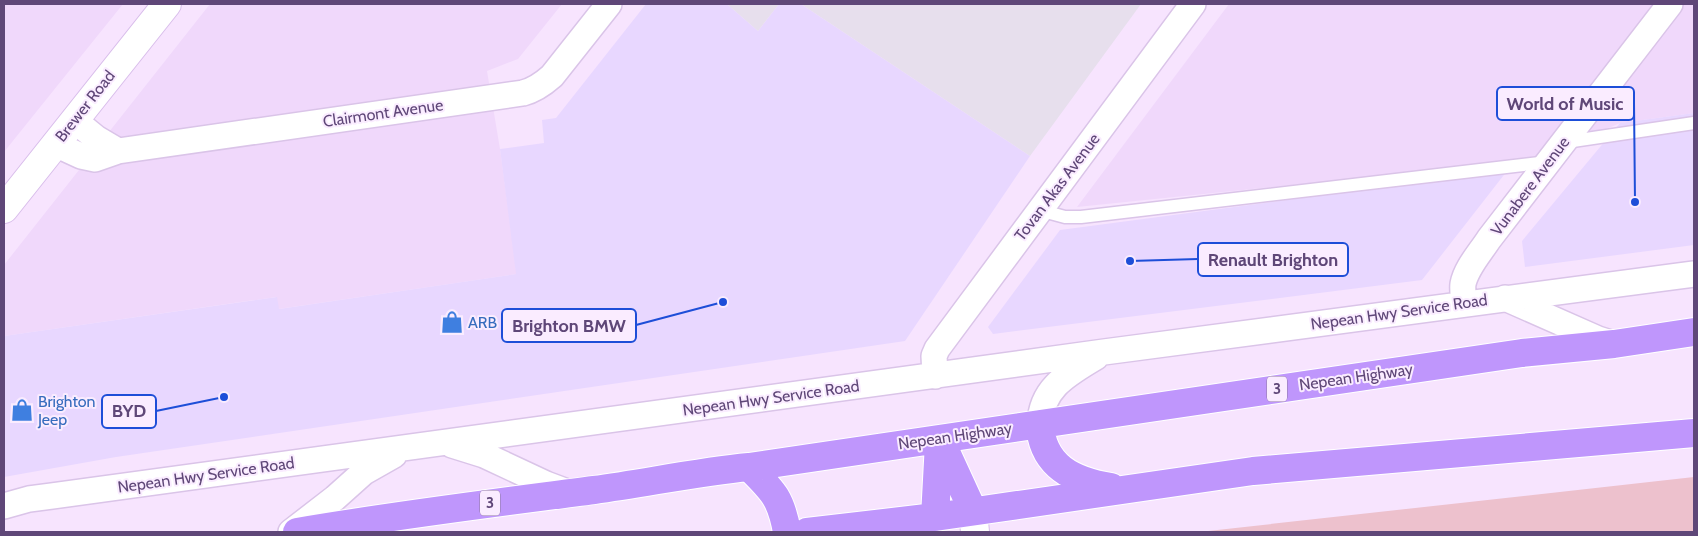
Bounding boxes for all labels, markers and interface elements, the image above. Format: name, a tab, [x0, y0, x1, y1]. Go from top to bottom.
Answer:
street label: Brewer Road	[51, 66, 119, 146]
callout: World of Music	[1497, 87, 1634, 120]
text: World of Music	[1507, 93, 1623, 115]
street label: Clairmont Avenue	[322, 95, 444, 131]
street label: Tovan Akas Avenue	[1010, 130, 1104, 244]
street label: Vunabere Avenue	[1487, 133, 1573, 239]
callout: Renault Brighton	[1198, 243, 1348, 276]
text: Renault Brighton	[1208, 249, 1338, 271]
street label: Nepean Hwy Service Road	[1309, 290, 1489, 334]
shop icon: ARB	[439, 309, 465, 335]
callout: Brighton BMW	[502, 309, 636, 342]
place label: ARB	[468, 313, 498, 332]
text: Brighton BMW	[512, 315, 627, 337]
street label: Nepean Highway	[1298, 360, 1414, 394]
street label: Nepean Hwy Service Road	[681, 376, 861, 420]
road number: 3	[1267, 376, 1287, 402]
place label: Brighton Jeep	[37, 392, 96, 429]
callout: BYD	[102, 395, 156, 428]
shop icon: Brighton Jeep	[9, 397, 35, 423]
text: BYD	[112, 400, 146, 422]
street label: Nepean Highway	[897, 419, 1013, 453]
street label: Nepean Hwy Service Road	[116, 453, 296, 497]
road number: 3	[480, 490, 500, 516]

